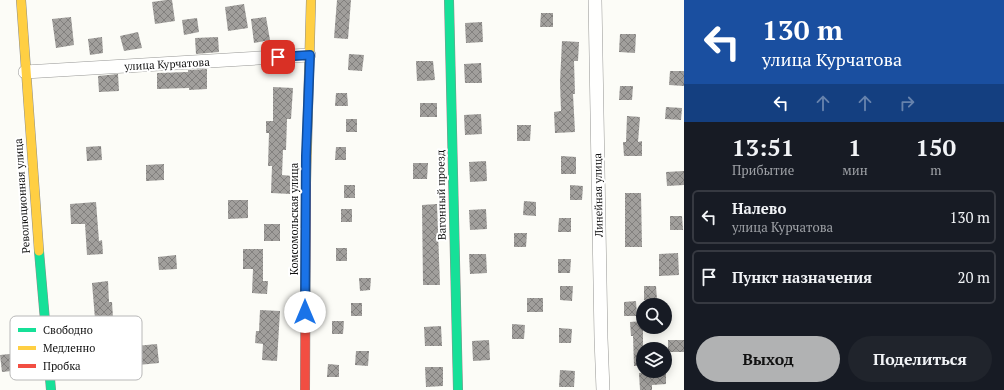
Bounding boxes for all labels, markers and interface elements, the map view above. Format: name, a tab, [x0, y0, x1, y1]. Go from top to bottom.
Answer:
text: 130 m	[762, 11, 843, 48]
icon: left	[696, 16, 748, 68]
pin	[261, 40, 295, 74]
icon: arrive	[267, 46, 289, 68]
text: улица Курчатова	[762, 47, 902, 71]
street label: улица Курчатова	[123, 55, 211, 73]
icon: left	[770, 92, 792, 114]
icon: ahead	[812, 92, 834, 114]
icon: ahead	[854, 92, 876, 114]
icon: right	[896, 92, 918, 114]
text: 13:51	[732, 131, 794, 163]
text: 1	[848, 131, 862, 163]
text: 150	[915, 131, 956, 163]
street label: Революционная улица	[11, 138, 33, 254]
street label: Вагонный проезд	[433, 150, 449, 240]
street label: Линейная улица	[590, 152, 606, 238]
text: Прибытие	[732, 161, 794, 179]
text: мин	[842, 161, 868, 179]
text: m	[930, 161, 941, 179]
street label: Комсомольская улица	[287, 162, 301, 275]
text: Налево	[732, 198, 786, 218]
icon: left	[698, 206, 720, 228]
text: 130 m	[949, 207, 990, 227]
text: улица Курчатова	[732, 218, 833, 236]
icon: arrive	[698, 266, 720, 288]
text: Пункт назначения	[732, 267, 872, 287]
text: 20 m	[957, 267, 990, 287]
position arrow	[284, 291, 326, 333]
map controls	[636, 298, 672, 378]
button: search	[636, 298, 672, 334]
legend	[10, 316, 142, 380]
text: Свободно	[43, 323, 93, 337]
button: Выход	[696, 336, 840, 382]
button: Поделиться	[848, 336, 992, 382]
text: Медленно	[43, 341, 95, 355]
button: layers	[636, 342, 672, 378]
text: Пробка	[43, 359, 81, 373]

